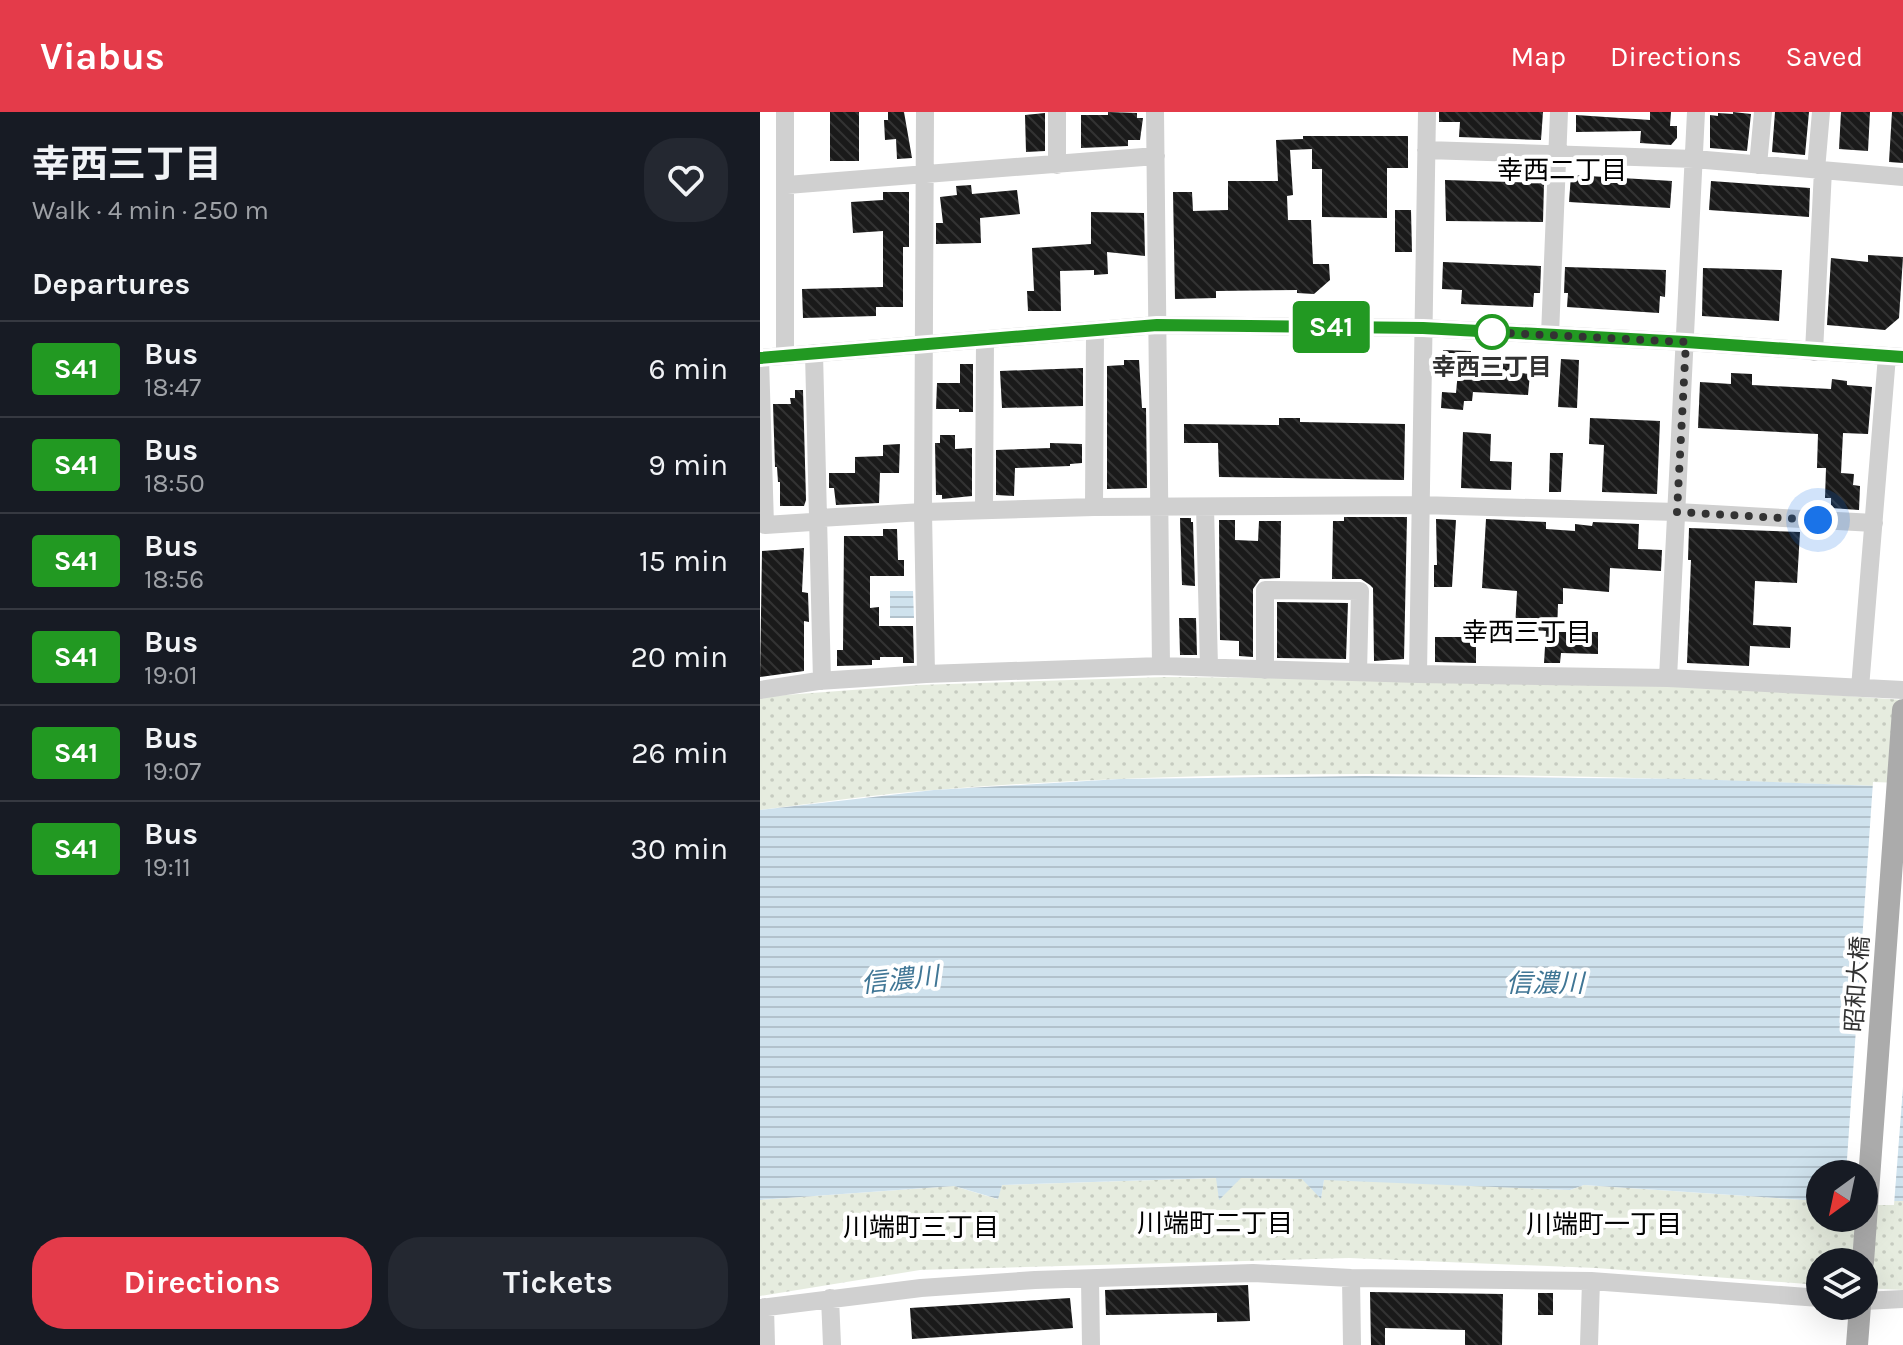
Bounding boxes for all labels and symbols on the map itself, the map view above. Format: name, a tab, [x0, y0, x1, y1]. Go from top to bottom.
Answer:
district label: 幸西二丁目	[1497, 155, 1627, 186]
line badge: S41	[1285, 301, 1377, 353]
marker: 幸西三丁目	[1475, 315, 1509, 349]
place label: 幸西三丁目	[1432, 353, 1552, 381]
your location	[1798, 500, 1838, 540]
district label: 幸西三丁目	[1462, 617, 1592, 648]
street label: 昭和大橋	[1840, 935, 1874, 1033]
water label: 信濃川	[860, 960, 943, 999]
water label: 信濃川	[1506, 968, 1587, 999]
north arrow	[1806, 1160, 1878, 1232]
district label: 川端町二丁目	[1137, 1208, 1293, 1239]
district label: 川端町一丁目	[1526, 1209, 1682, 1240]
district label: 川端町三丁目	[843, 1212, 999, 1243]

